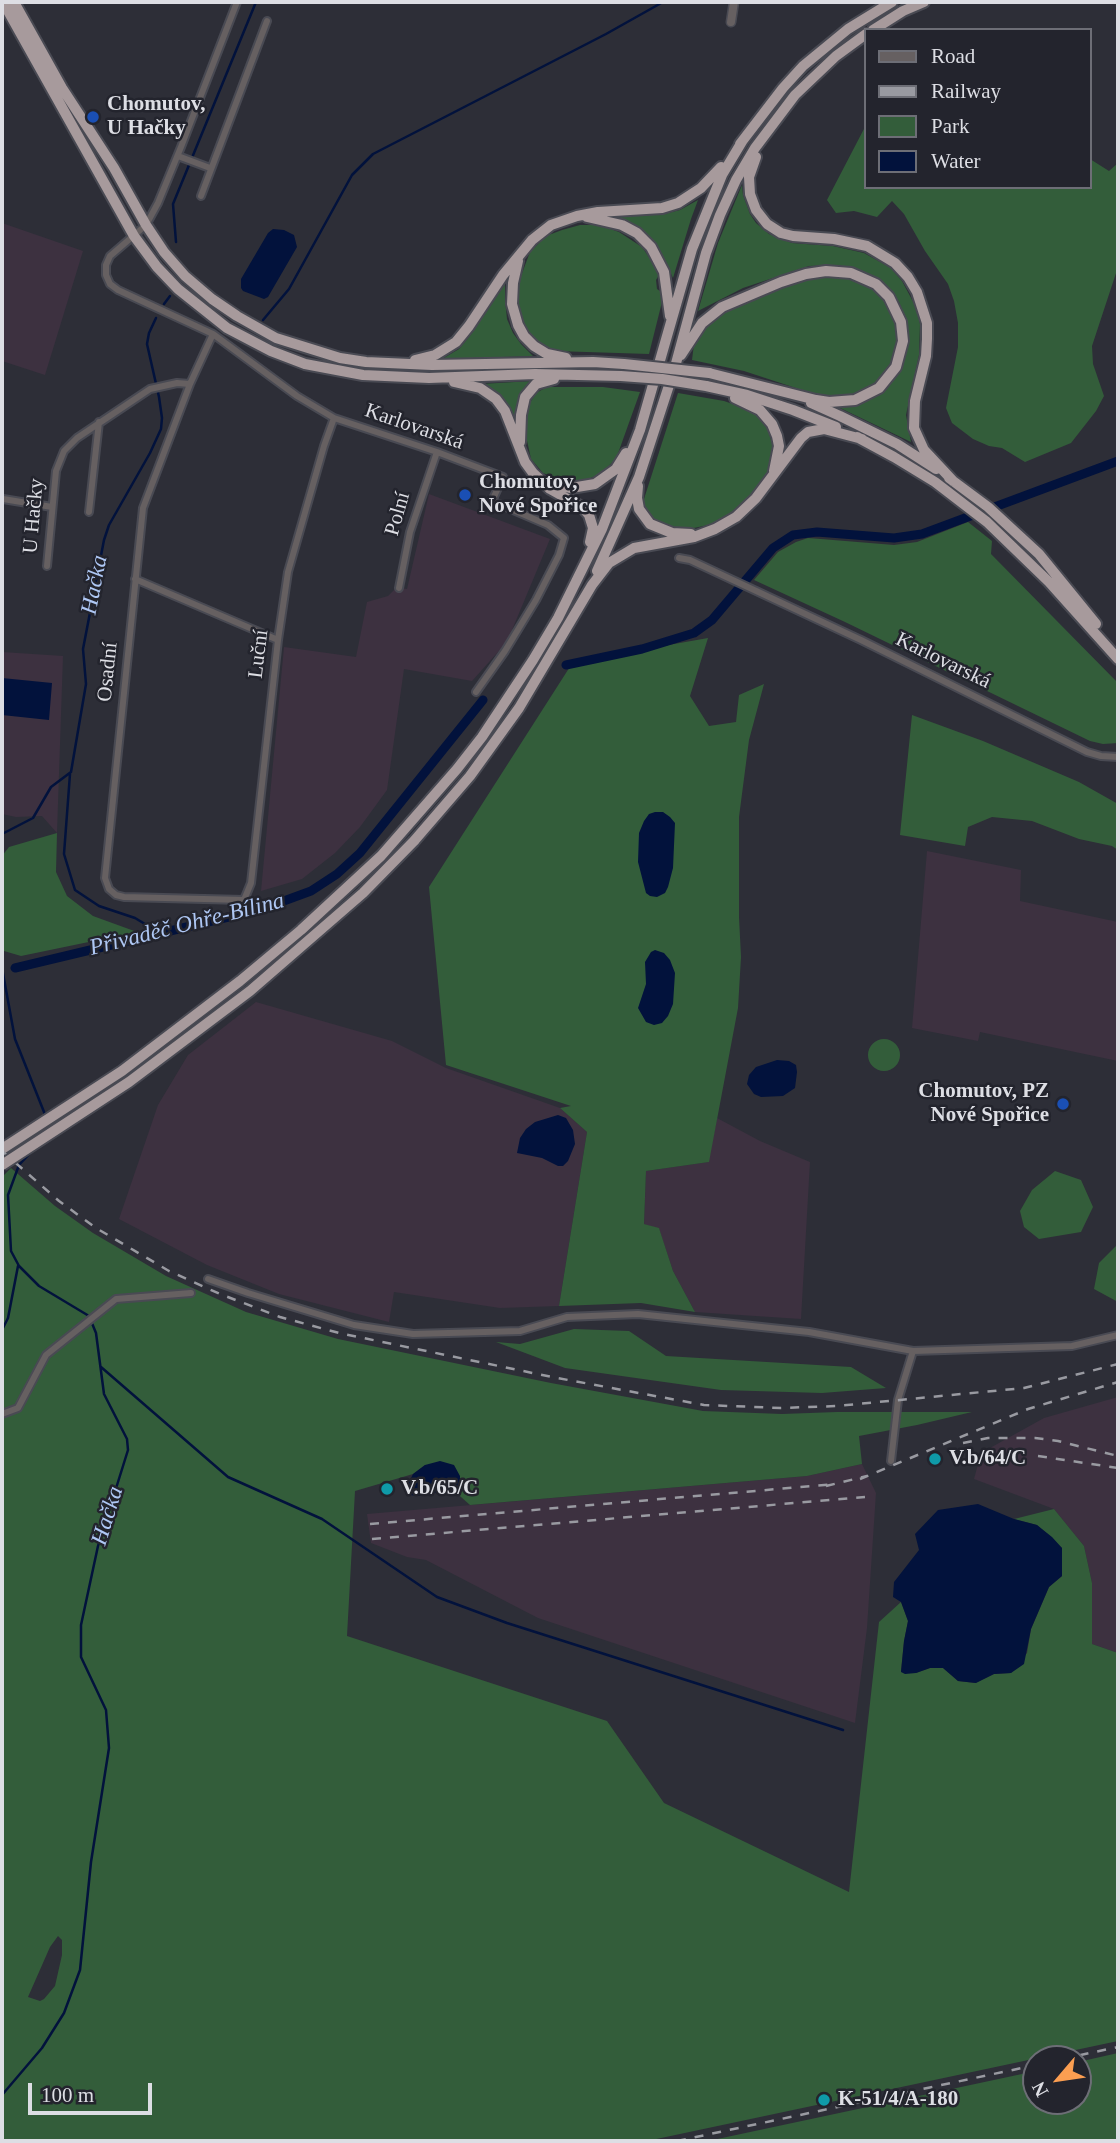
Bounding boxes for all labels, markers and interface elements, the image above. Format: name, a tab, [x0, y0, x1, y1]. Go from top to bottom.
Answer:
legend	[864, 28, 1092, 189]
text: Road	[931, 44, 975, 68]
text: Railway	[931, 79, 1001, 103]
place label: Chomutov, U Hačky	[107, 92, 206, 142]
marker: Chomutov, U Hačky	[85, 109, 101, 125]
text: Park	[931, 114, 970, 138]
text: Water	[931, 149, 981, 173]
street label: Karlovarská	[361, 398, 467, 456]
place label: Chomutov, Nové Spořice	[479, 470, 597, 520]
street label: U Hačky	[18, 477, 50, 555]
marker: Chomutov, Nové Spořice	[457, 487, 473, 503]
street label: Polní	[380, 489, 416, 539]
water label: Hačka	[76, 553, 114, 617]
street label: Karlovarská	[891, 627, 995, 695]
street label: Luční	[244, 628, 274, 680]
street label: Osadní	[92, 641, 124, 703]
water label: Přivaděč Ohře-Bílina	[87, 887, 287, 963]
place label: Chomutov, PZ Nové Spořice	[918, 1079, 1049, 1129]
marker: Chomutov, PZ Nové Spořice	[1055, 1096, 1071, 1112]
place label: V.b/64/C	[949, 1446, 1026, 1472]
marker: V.b/64/C	[927, 1451, 943, 1467]
place label: V.b/65/C	[401, 1476, 478, 1502]
marker: V.b/65/C	[379, 1481, 395, 1497]
water label: Hačka	[86, 1483, 130, 1549]
north arrow	[1022, 2045, 1092, 2115]
scale bar	[32, 2070, 156, 2114]
text: N	[1027, 2078, 1052, 2101]
text: 100 m	[41, 2083, 94, 2107]
place label: K-51/4/A-180	[838, 2087, 958, 2113]
marker: K-51/4/A-180	[816, 2092, 832, 2108]

